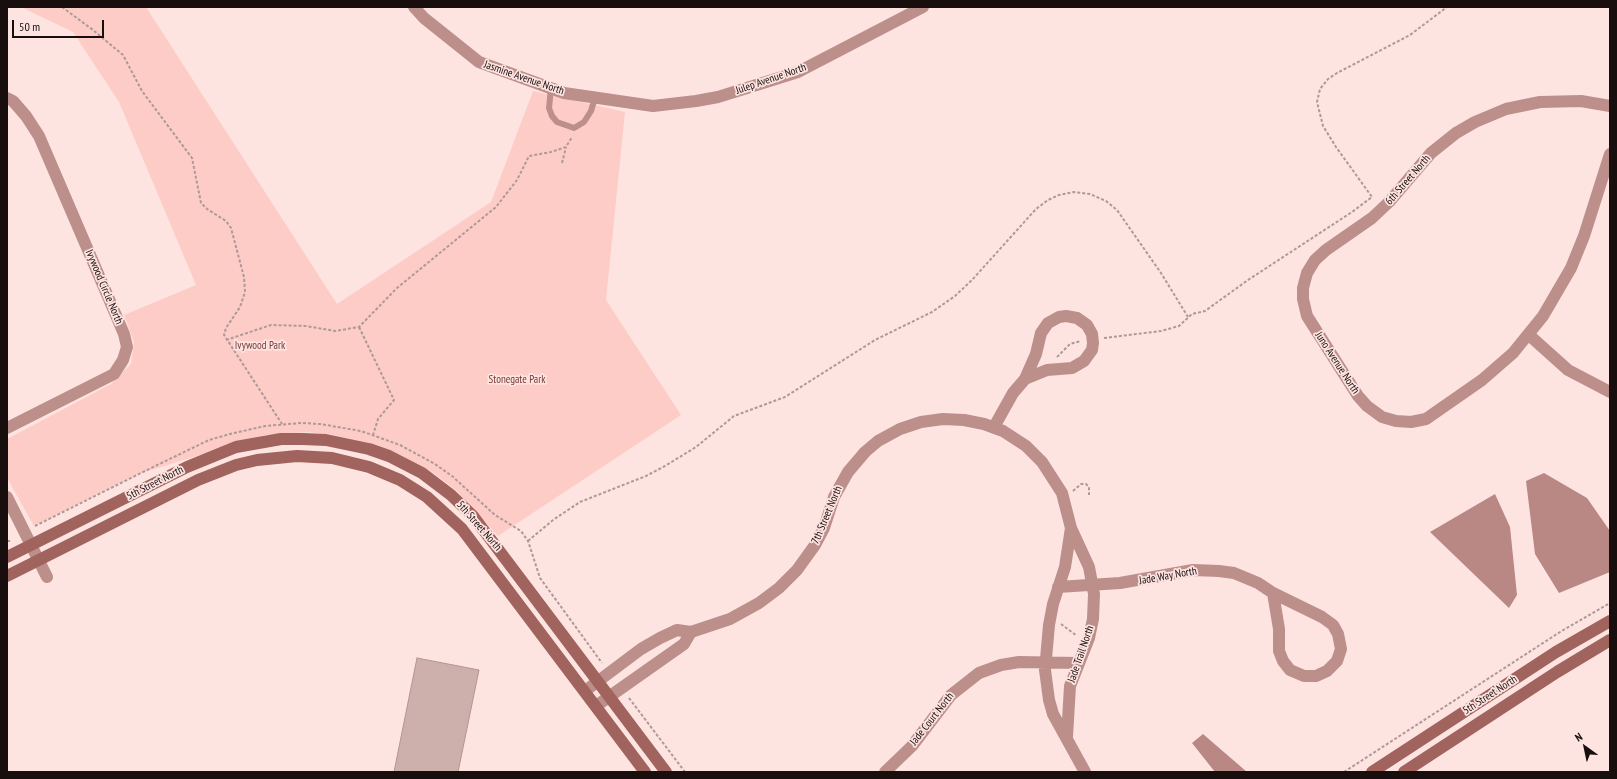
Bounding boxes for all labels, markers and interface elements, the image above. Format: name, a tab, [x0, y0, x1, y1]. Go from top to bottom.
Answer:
scale bar	[14, 12, 106, 38]
text: 50 m	[19, 19, 40, 34]
street label: Jasmine Avenue North	[482, 58, 566, 98]
street label: Julep Avenue North	[734, 61, 808, 97]
street label: 6th Street North	[1383, 152, 1433, 208]
street label: Ivywood Circle North	[82, 248, 126, 326]
street label: Juno Avenue North	[1312, 330, 1362, 396]
park label: Ivywood Park	[235, 339, 285, 353]
park label: Stonegate Park	[489, 373, 545, 387]
street label: 5th Street North	[124, 463, 186, 503]
street label: 7th Street North	[809, 484, 845, 546]
street label: 5th Street North	[454, 498, 504, 554]
street label: Jade Way North	[1138, 564, 1198, 588]
street label: Jade Trail North	[1065, 624, 1097, 684]
street label: 5th Street North	[1460, 673, 1520, 717]
street label: Jade Court North	[907, 690, 957, 748]
north arrow	[1565, 727, 1605, 767]
text: N	[1572, 729, 1585, 744]

